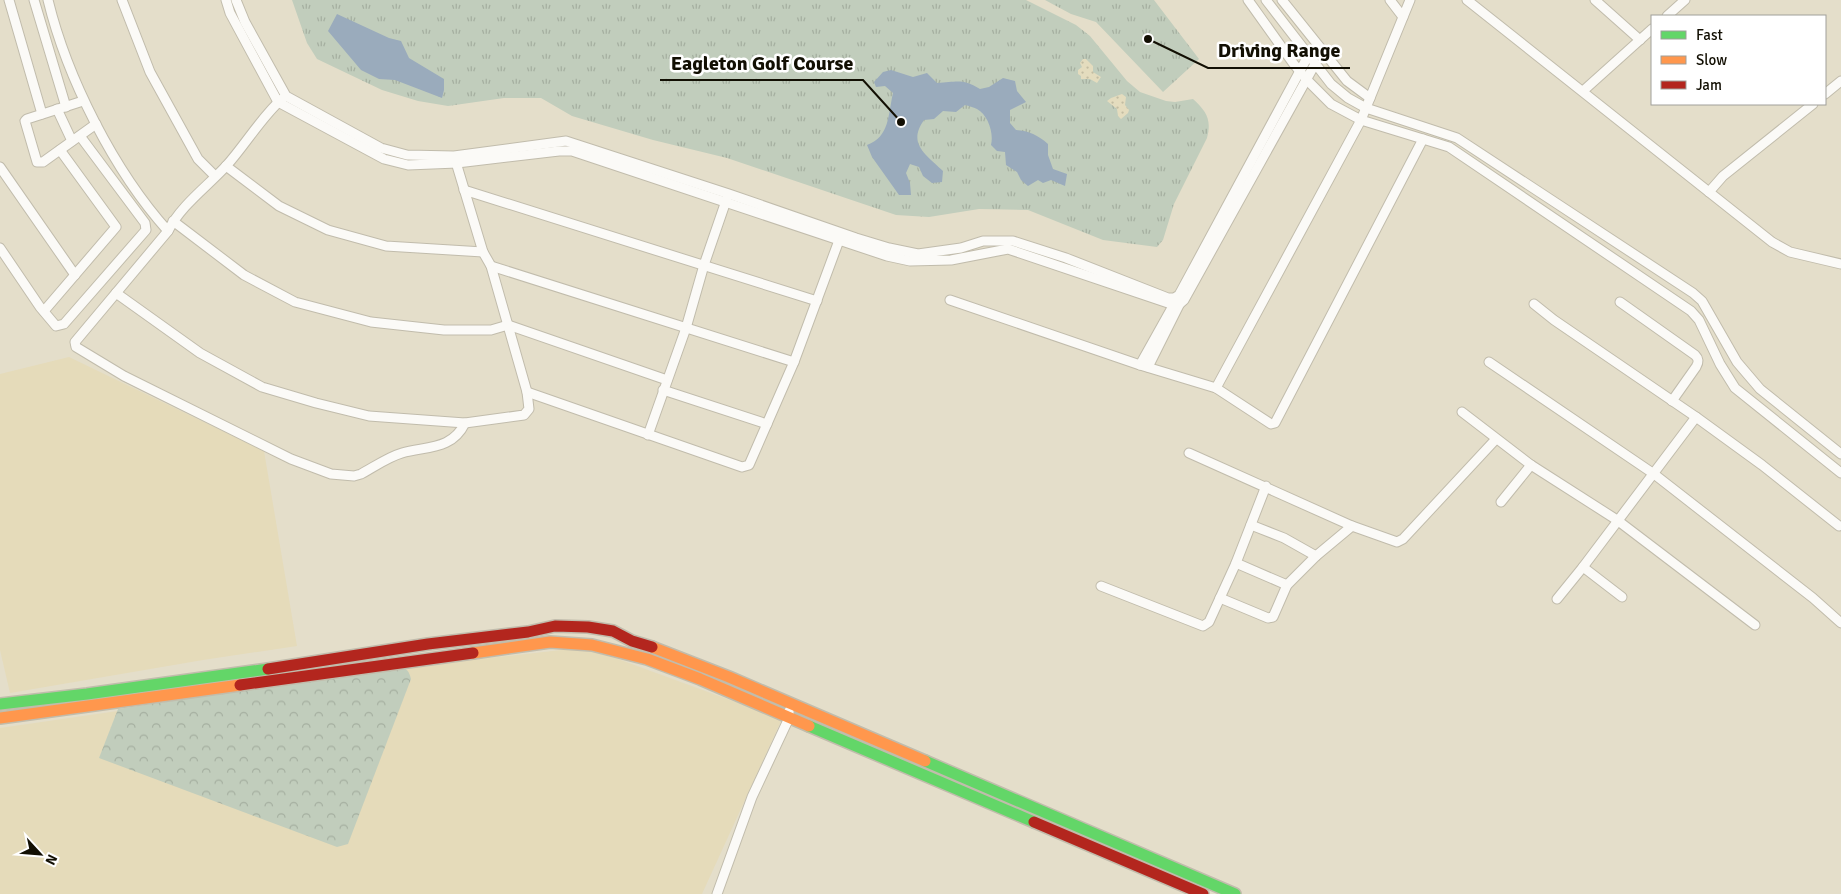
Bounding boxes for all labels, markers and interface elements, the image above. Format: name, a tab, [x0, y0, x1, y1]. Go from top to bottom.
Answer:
legend	[1651, 15, 1826, 105]
text: Fast	[1696, 26, 1723, 44]
callout: Driving Range	[1208, 33, 1350, 68]
text: Driving Range	[1218, 38, 1340, 63]
callout: Eagleton Golf Course	[660, 45, 863, 80]
text: Eagleton Golf Course	[671, 51, 853, 76]
text: Slow	[1696, 51, 1727, 69]
text: Jam	[1696, 76, 1722, 94]
north arrow	[15, 829, 65, 879]
text: N	[41, 851, 61, 868]

